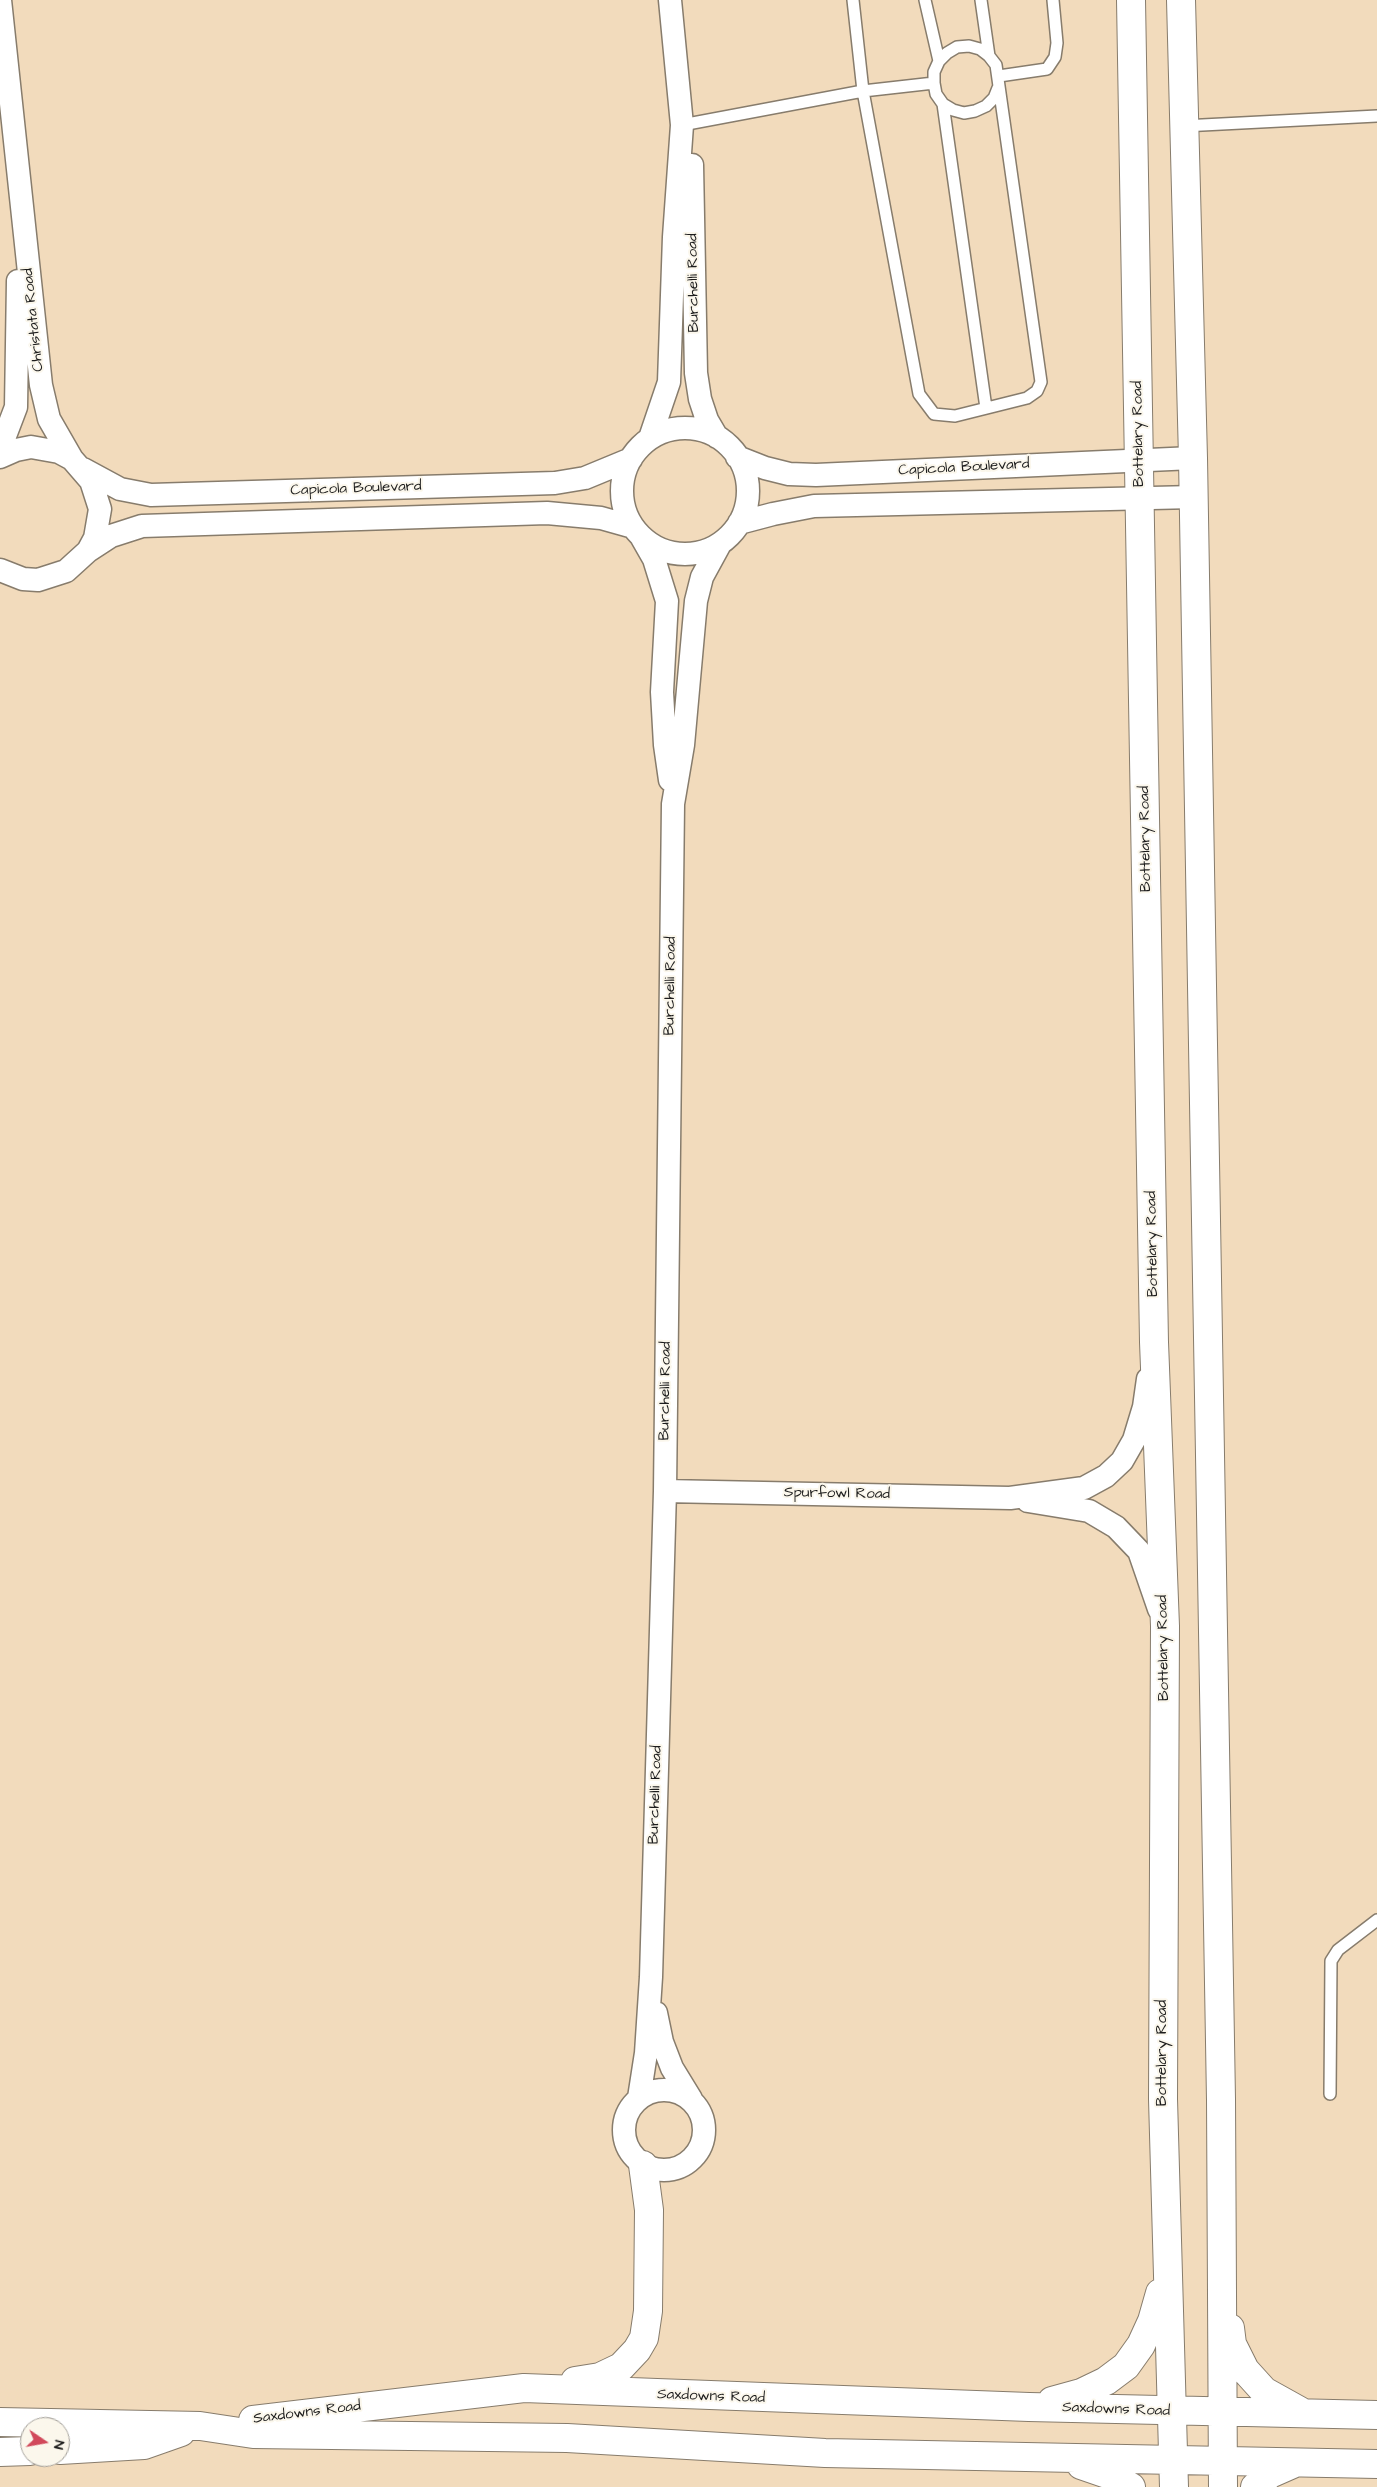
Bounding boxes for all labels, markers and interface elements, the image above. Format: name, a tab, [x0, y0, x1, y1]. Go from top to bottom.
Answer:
street label: Burchelli Road	[684, 233, 704, 333]
street label: Christata Road	[20, 267, 48, 373]
street label: Bottelary Road	[1129, 381, 1149, 487]
street label: Capicola Boulevard	[898, 456, 1030, 480]
street label: Capicola Boulevard	[290, 478, 422, 500]
street label: Bottelary Road	[1136, 786, 1156, 892]
street label: Burchelli Road	[661, 936, 681, 1036]
street label: Bottelary Road	[1143, 1191, 1163, 1297]
street label: Burchelli Road	[656, 1341, 676, 1441]
street label: Spurfowl Road	[784, 1484, 890, 1504]
street label: Bottelary Road	[1154, 1595, 1174, 1701]
street label: Burchelli Road	[645, 1745, 667, 1845]
street label: Bottelary Road	[1154, 2000, 1172, 2106]
street label: Saxdowns Road	[657, 2386, 765, 2408]
street label: Saxdowns Road	[252, 2397, 362, 2429]
street label: Saxdowns Road	[1062, 2399, 1170, 2421]
north arrow	[20, 2417, 70, 2467]
text: N	[48, 2439, 69, 2451]

